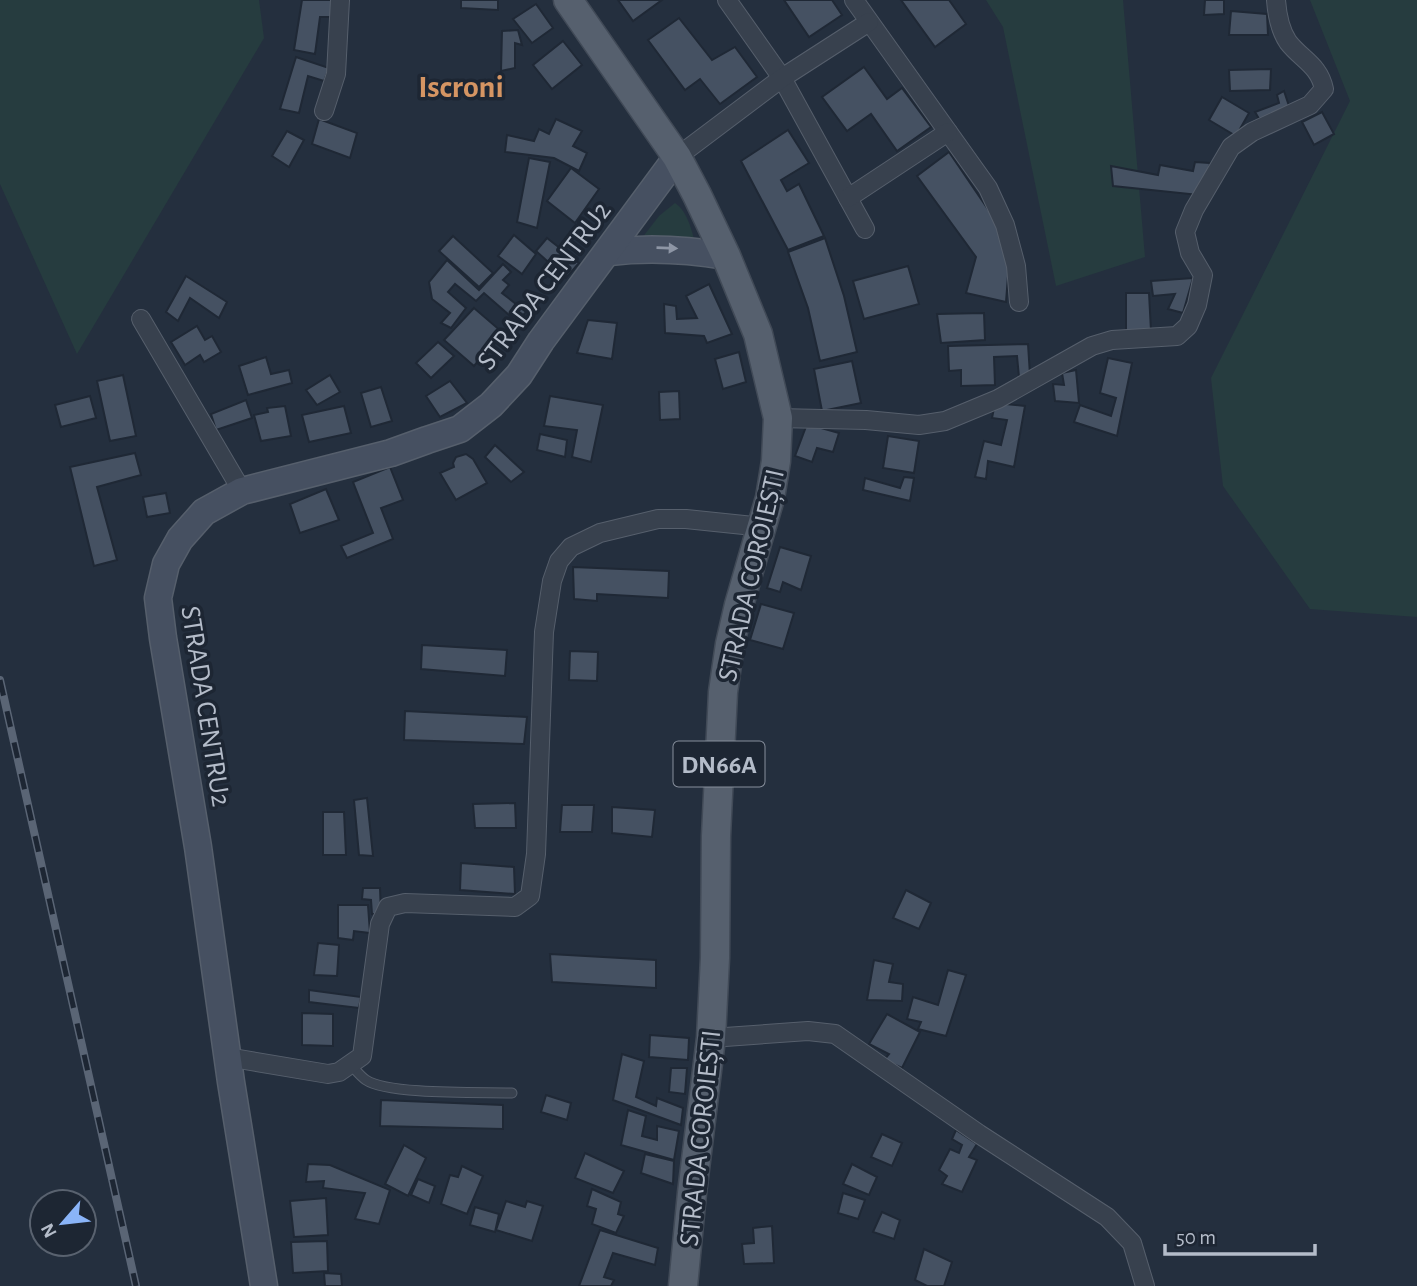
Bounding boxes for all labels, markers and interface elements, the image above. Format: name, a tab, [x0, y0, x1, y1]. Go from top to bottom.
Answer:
district label: Iscroni	[418, 71, 504, 103]
street label: STRADA CENTRU2	[472, 197, 617, 375]
one-way arrow	[656, 242, 678, 254]
street label: STRADA COROIEȘTI	[714, 467, 791, 685]
street label: STRADA CENTRU2	[175, 604, 235, 808]
road number: DN66A	[674, 742, 764, 786]
street label: STRADA COROIEȘTI	[676, 1029, 727, 1248]
north arrow	[28, 1188, 98, 1258]
scale bar	[1165, 1212, 1316, 1256]
text: N	[38, 1220, 61, 1241]
text: 50 m	[1176, 1227, 1216, 1248]

